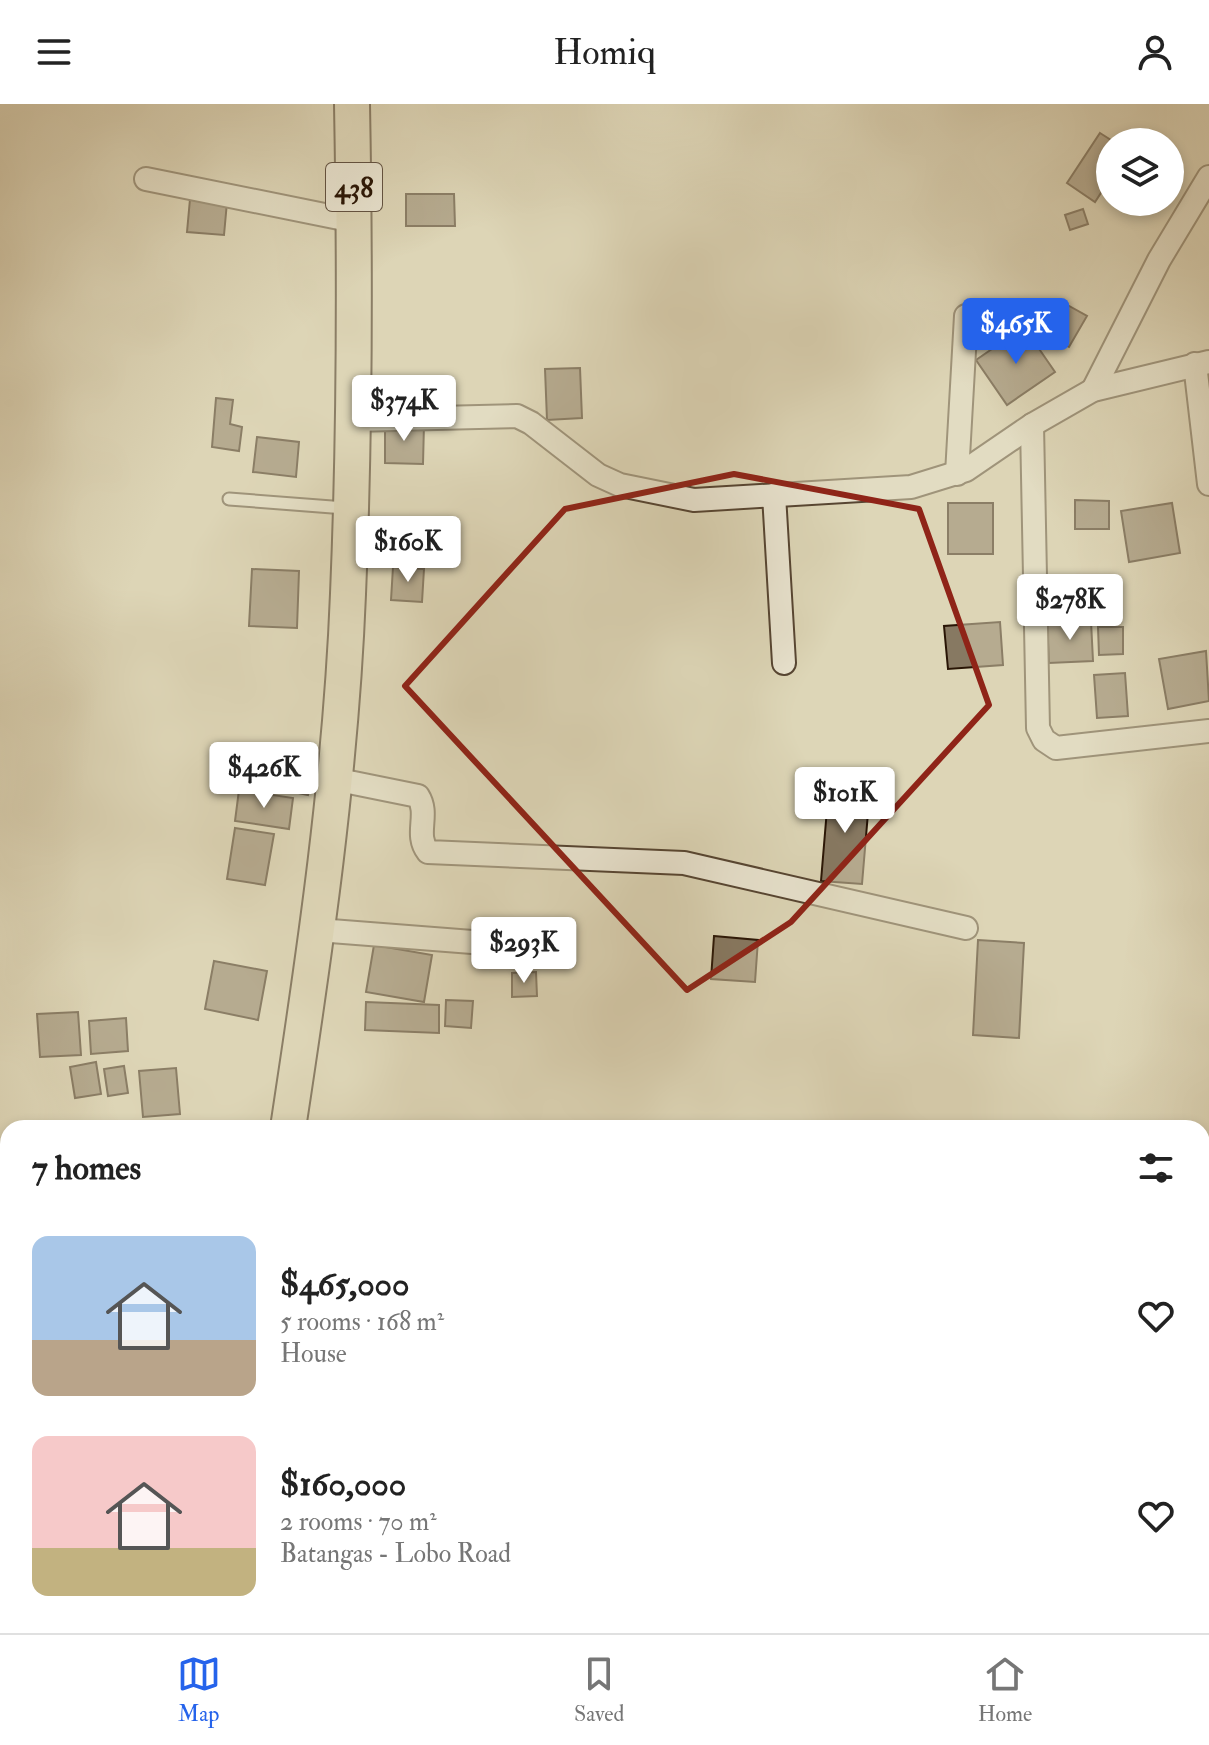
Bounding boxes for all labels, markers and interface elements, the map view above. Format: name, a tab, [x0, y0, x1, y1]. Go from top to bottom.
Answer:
icon: menu	[32, 30, 76, 74]
text: Homiq	[553, 30, 656, 75]
icon: person	[1133, 30, 1177, 74]
map controls	[1096, 128, 1184, 216]
button: layers	[1096, 128, 1184, 216]
road number: 438	[326, 163, 382, 211]
pin: $465K	[960, 298, 1072, 366]
text: $465K	[980, 308, 1052, 340]
pin: $374K	[348, 375, 460, 443]
text: $374K	[370, 385, 438, 417]
pin: $160K	[352, 516, 464, 584]
text: $160K	[374, 526, 442, 558]
pin: $278K	[1014, 574, 1126, 642]
text: $278K	[1035, 584, 1105, 616]
pin: $426K	[208, 742, 320, 810]
text: $426K	[227, 752, 301, 784]
pin: $101K	[789, 767, 901, 835]
text: $101K	[813, 777, 877, 809]
pin: $293K	[468, 917, 580, 985]
text: $293K	[489, 927, 559, 959]
icon: filters	[1134, 1146, 1178, 1190]
text: 7 homes	[32, 1147, 141, 1190]
text: $465,000	[280, 1263, 409, 1306]
icon: home	[96, 1268, 192, 1364]
icon: heart	[1134, 1294, 1178, 1338]
text: 5 rooms · 168 m²	[280, 1306, 444, 1338]
text: House	[280, 1338, 347, 1370]
text: $160,000	[280, 1463, 406, 1506]
icon: home	[96, 1468, 192, 1564]
icon: heart	[1134, 1494, 1178, 1538]
text: 2 rooms · 70 m²	[280, 1506, 437, 1538]
text: Batangas - Lobo Road	[280, 1538, 511, 1570]
tab: Map	[177, 1652, 221, 1728]
tab: Saved	[574, 1652, 624, 1728]
tab: Home	[978, 1652, 1032, 1728]

